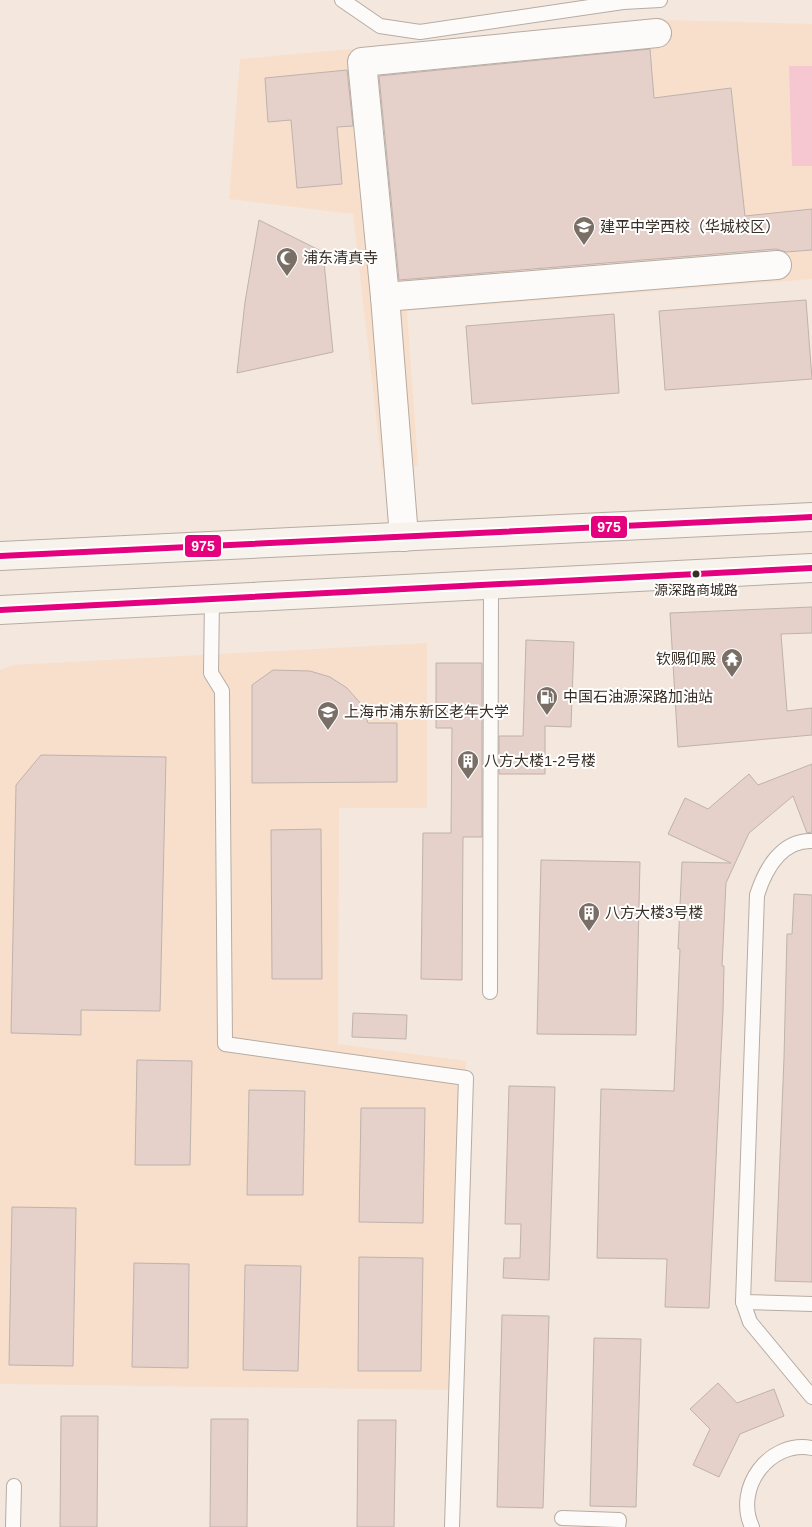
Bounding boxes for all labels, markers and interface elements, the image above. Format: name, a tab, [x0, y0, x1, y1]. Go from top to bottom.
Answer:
school or university icon: 建平中学西校（华城校区）	[572, 215, 596, 246]
place label: 建平中学西校（华城校区）	[600, 218, 780, 235]
mosque icon: 浦东清真寺	[275, 246, 299, 277]
place label: 浦东清真寺	[303, 249, 378, 266]
line badge: 975	[590, 515, 628, 539]
text: 975	[597, 519, 621, 535]
line badge: 975	[184, 534, 222, 558]
text: 975	[191, 538, 215, 554]
marker: 源深路商城路	[691, 569, 701, 579]
place label: 源深路商城路	[654, 582, 738, 598]
temple icon: 钦赐仰殿	[720, 647, 744, 678]
place label: 钦赐仰殿	[656, 650, 716, 667]
fuel station icon: 中国石油源深路加油站	[535, 685, 559, 716]
place label: 中国石油源深路加油站	[563, 688, 713, 705]
school or university icon: 上海市浦东新区老年大学	[316, 700, 340, 731]
place label: 上海市浦东新区老年大学	[344, 703, 509, 720]
building icon: 八方大楼1-2号楼	[456, 749, 480, 780]
place label: 八方大楼1-2号楼	[484, 752, 596, 769]
building icon: 八方大楼3号楼	[577, 901, 601, 932]
place label: 八方大楼3号楼	[605, 904, 703, 921]

